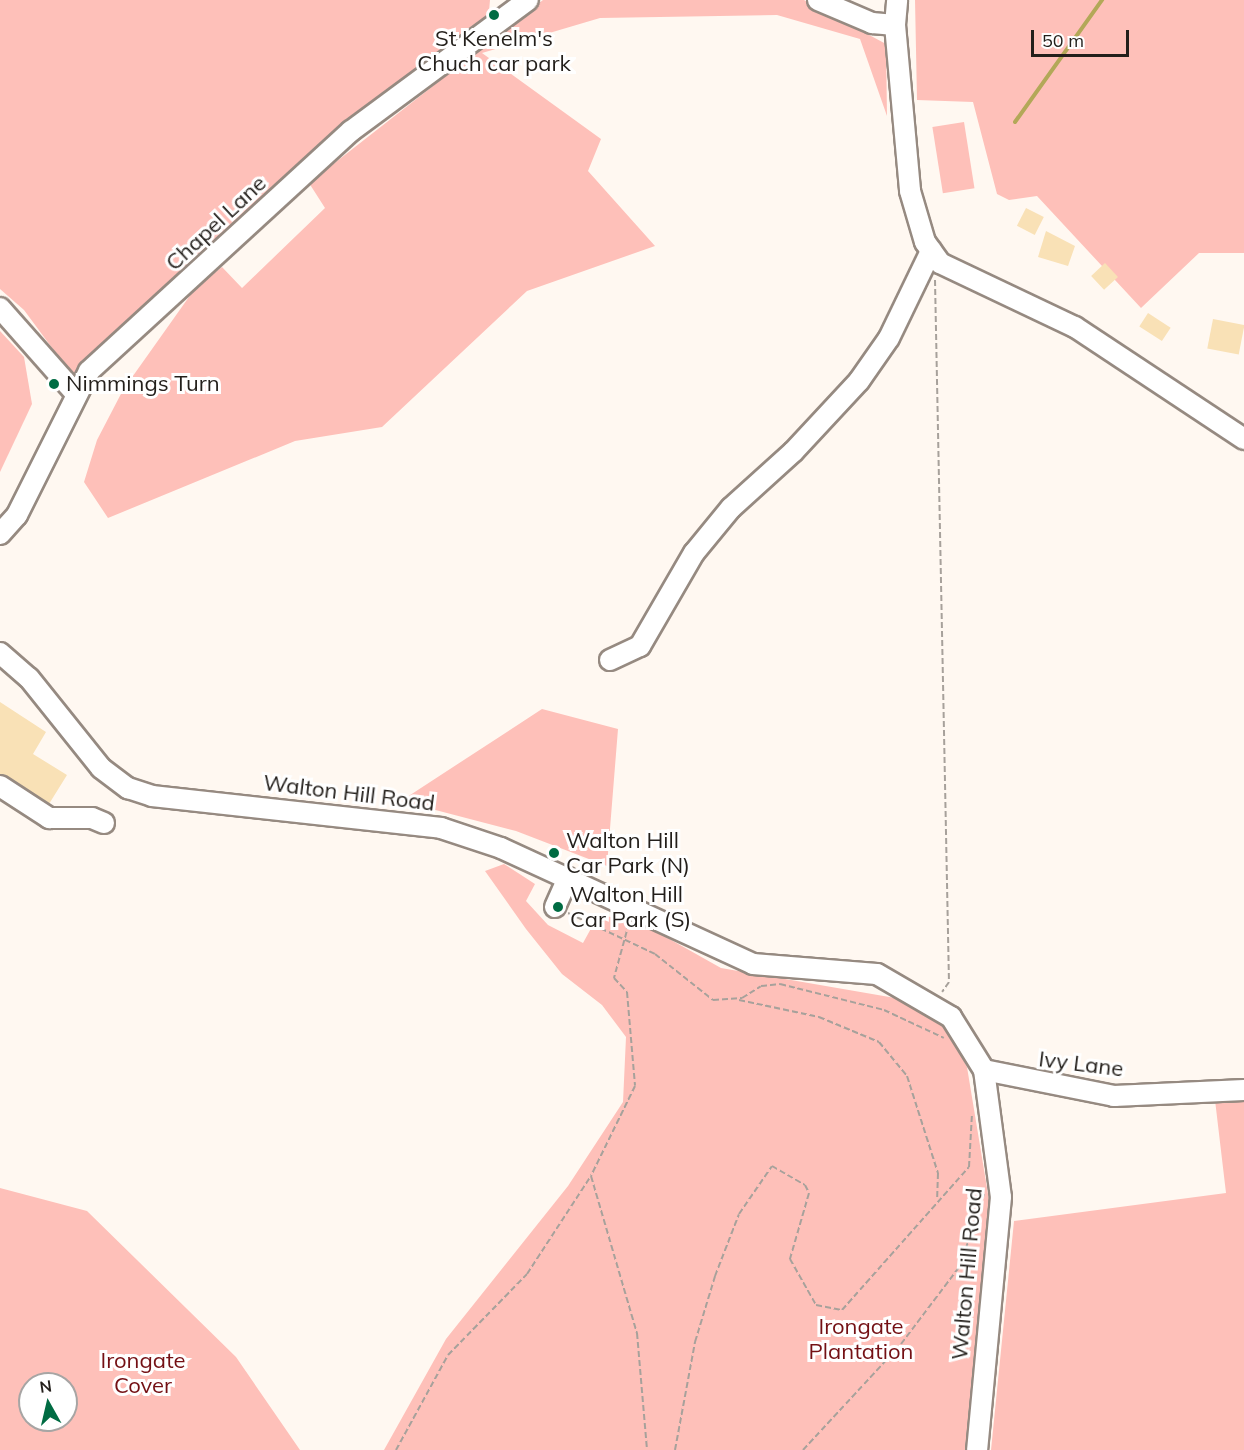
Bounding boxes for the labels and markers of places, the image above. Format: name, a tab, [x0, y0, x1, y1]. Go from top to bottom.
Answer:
marker: St Kenelm's Chuch car park	[487, 8, 501, 22]
place label: St Kenelm's Chuch car park	[417, 25, 571, 76]
place label: Nimmings Turn	[66, 371, 220, 397]
marker: Nimmings Turn	[47, 377, 61, 391]
place label: Walton Hill Car Park (N)	[566, 827, 690, 878]
marker: Walton Hill Car Park (N)	[547, 846, 561, 860]
place label: Walton Hill Car Park (S)	[570, 881, 691, 932]
marker: Walton Hill Car Park (S)	[551, 900, 565, 914]

